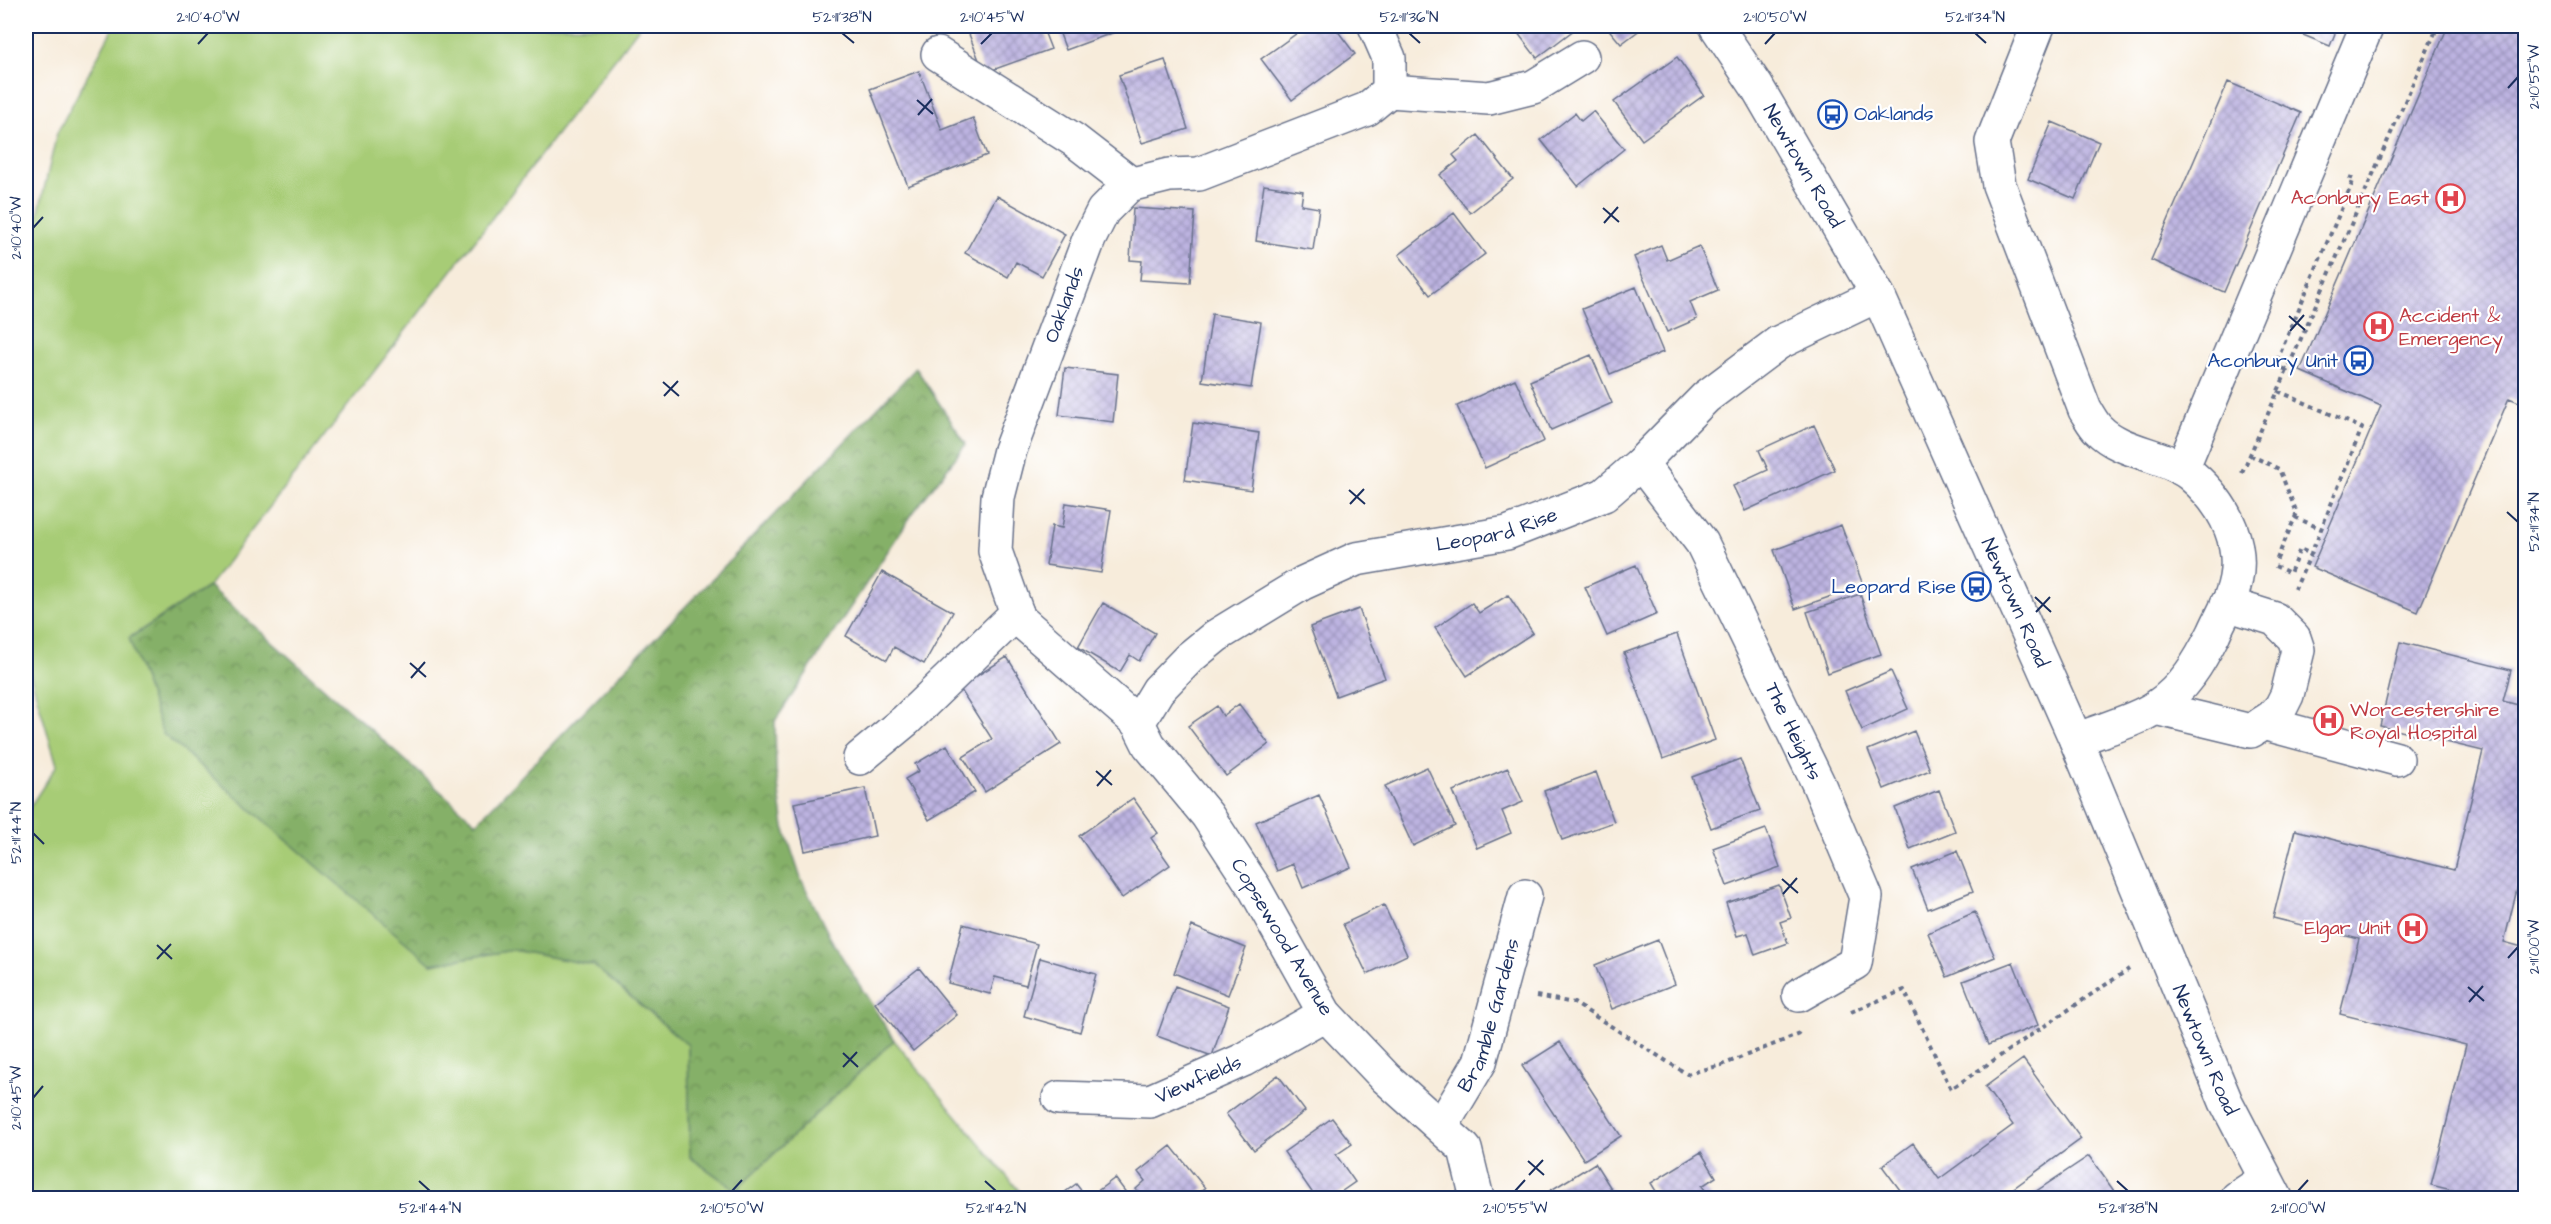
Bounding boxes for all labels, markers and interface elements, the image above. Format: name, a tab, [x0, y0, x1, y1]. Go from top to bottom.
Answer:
text: 2°10'40"W	[176, 7, 240, 28]
text: 52°11'38"N	[812, 7, 872, 28]
text: 2°10'45"W	[960, 7, 1024, 28]
text: 52°11'36"N	[1380, 7, 1438, 28]
text: 2°10'50"W	[1743, 7, 1807, 28]
text: 52°11'34"N	[1945, 7, 2005, 28]
text: 2°10'55"W	[2524, 45, 2545, 109]
bus stop icon: Oaklands	[1817, 98, 1849, 130]
street label: Newtown Road	[1756, 99, 1850, 233]
place label: Oaklands	[1854, 100, 1933, 128]
hospital icon: Aconbury East	[2434, 182, 2466, 214]
place label: Aconbury East	[2291, 184, 2429, 213]
text: 2°10'40"W	[6, 196, 27, 260]
street label: Oaklands	[1037, 262, 1091, 347]
place label: Accident & Emergency	[2399, 302, 2503, 354]
hospital icon: Accident & Emergency	[2362, 311, 2394, 343]
bus stop icon: Aconbury Unit	[2343, 345, 2375, 377]
place label: Aconbury Unit	[2208, 347, 2338, 376]
text: 52°11'34"N	[2524, 492, 2545, 552]
street label: Leopard Rise	[1434, 501, 1562, 559]
street label: Newtown Road	[1974, 534, 2056, 672]
bus stop icon: Leopard Rise	[1961, 571, 1993, 603]
place label: Leopard Rise	[1831, 573, 1956, 601]
street label: The Heights	[1758, 678, 1829, 785]
place label: Worcestershire Royal Hospital	[2350, 696, 2500, 748]
hospital icon: Worcestershire Royal Hospital	[2313, 705, 2345, 737]
text: 52°11'44"N	[6, 802, 27, 864]
street label: Copsewood Avenue	[1224, 853, 1340, 1021]
hospital icon: Elgar Unit	[2396, 912, 2428, 944]
place label: Elgar Unit	[2304, 914, 2391, 943]
text: 2°11'00"W	[2524, 920, 2545, 974]
street label: Bramble Gardens	[1451, 935, 1527, 1098]
street label: Newtown Road	[2165, 981, 2245, 1120]
street label: Viewfields	[1151, 1048, 1246, 1111]
text: 2°10'45"W	[6, 1066, 27, 1130]
text: 52°11'44"N	[399, 1198, 461, 1219]
text: 2°10'50"W	[700, 1198, 764, 1219]
text: 52°11'42"N	[966, 1198, 1026, 1219]
text: 2°10'55"W	[1483, 1198, 1547, 1219]
text: 52°11'38"N	[2098, 1198, 2158, 1219]
text: 2°11'00"W	[2271, 1198, 2325, 1219]

